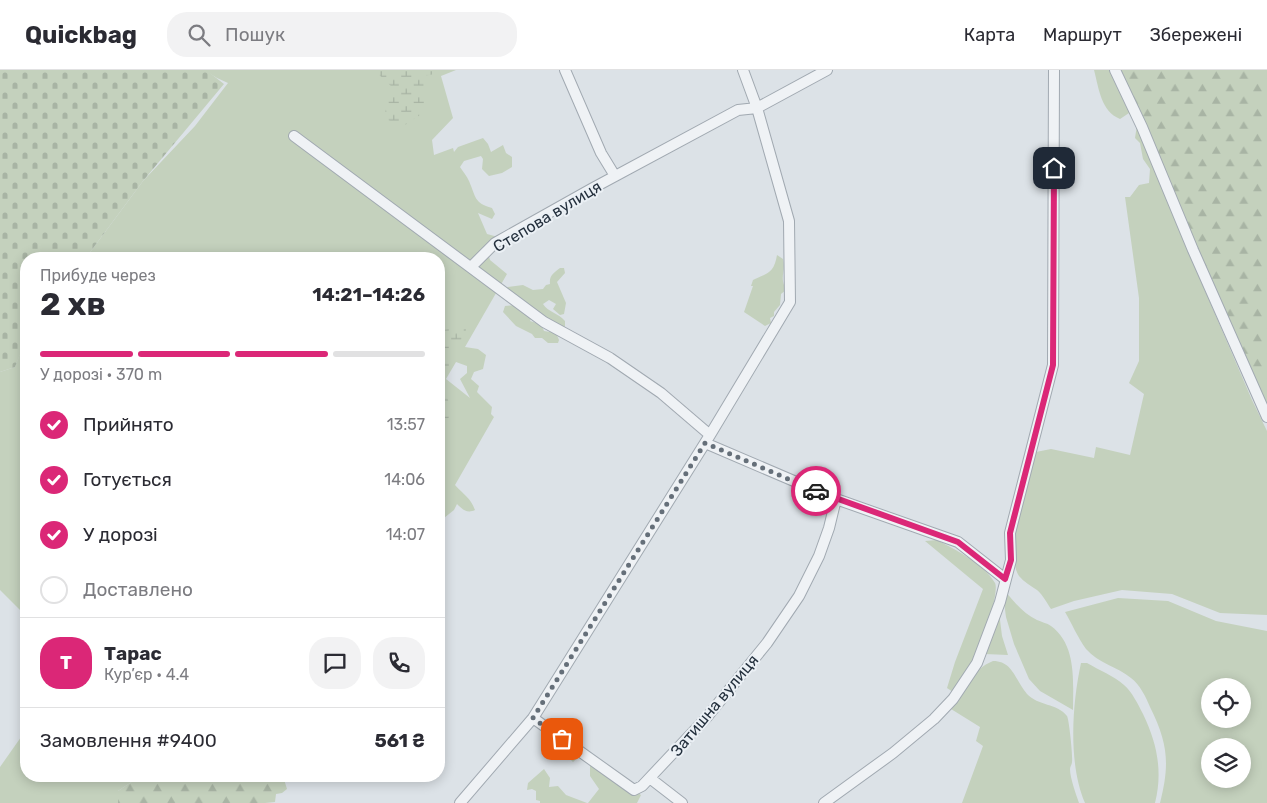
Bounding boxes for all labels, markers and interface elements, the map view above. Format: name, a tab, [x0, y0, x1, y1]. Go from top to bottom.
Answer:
search box	[167, 12, 517, 57]
text: Quickbag	[25, 21, 137, 49]
icon: search	[185, 21, 213, 49]
text: Пошук	[225, 23, 285, 46]
text: Карта	[964, 24, 1015, 46]
text: Маршрут	[1043, 24, 1122, 46]
text: Збережені	[1150, 24, 1242, 46]
pin	[1033, 147, 1075, 189]
icon: home	[1040, 154, 1068, 182]
street label: Степова вулиця	[490, 177, 605, 256]
text: Прибуде через	[40, 266, 156, 285]
text: 14:21–14:26	[312, 283, 425, 306]
text: 2 хв	[40, 285, 106, 323]
text: У дорозі · 370 m	[40, 365, 162, 384]
icon: check	[40, 411, 68, 439]
text: Прийнято	[83, 413, 174, 436]
text: 13:57	[387, 415, 425, 434]
icon: check	[40, 466, 68, 494]
courier	[791, 466, 841, 516]
text: Готується	[83, 468, 172, 491]
text: 14:06	[384, 470, 425, 489]
icon: car	[802, 477, 830, 505]
icon: check	[40, 521, 68, 549]
text: У дорозі	[83, 523, 158, 546]
text: 14:07	[386, 525, 425, 544]
text: Доставлено	[83, 578, 193, 601]
button: chat	[309, 637, 361, 689]
button: phone	[373, 637, 425, 689]
text: Тарас	[104, 642, 162, 665]
text: Т	[60, 651, 72, 674]
street label: Затишна вулиця	[666, 651, 762, 760]
text: Кур’єр · 4.4	[104, 665, 189, 684]
map controls	[1201, 678, 1251, 788]
button: locate	[1201, 678, 1251, 728]
pin	[541, 718, 583, 760]
icon: bag	[548, 725, 576, 753]
text: Замовлення #9400	[40, 729, 217, 752]
text: 561 ₴	[374, 729, 425, 752]
button: layers	[1201, 738, 1251, 788]

